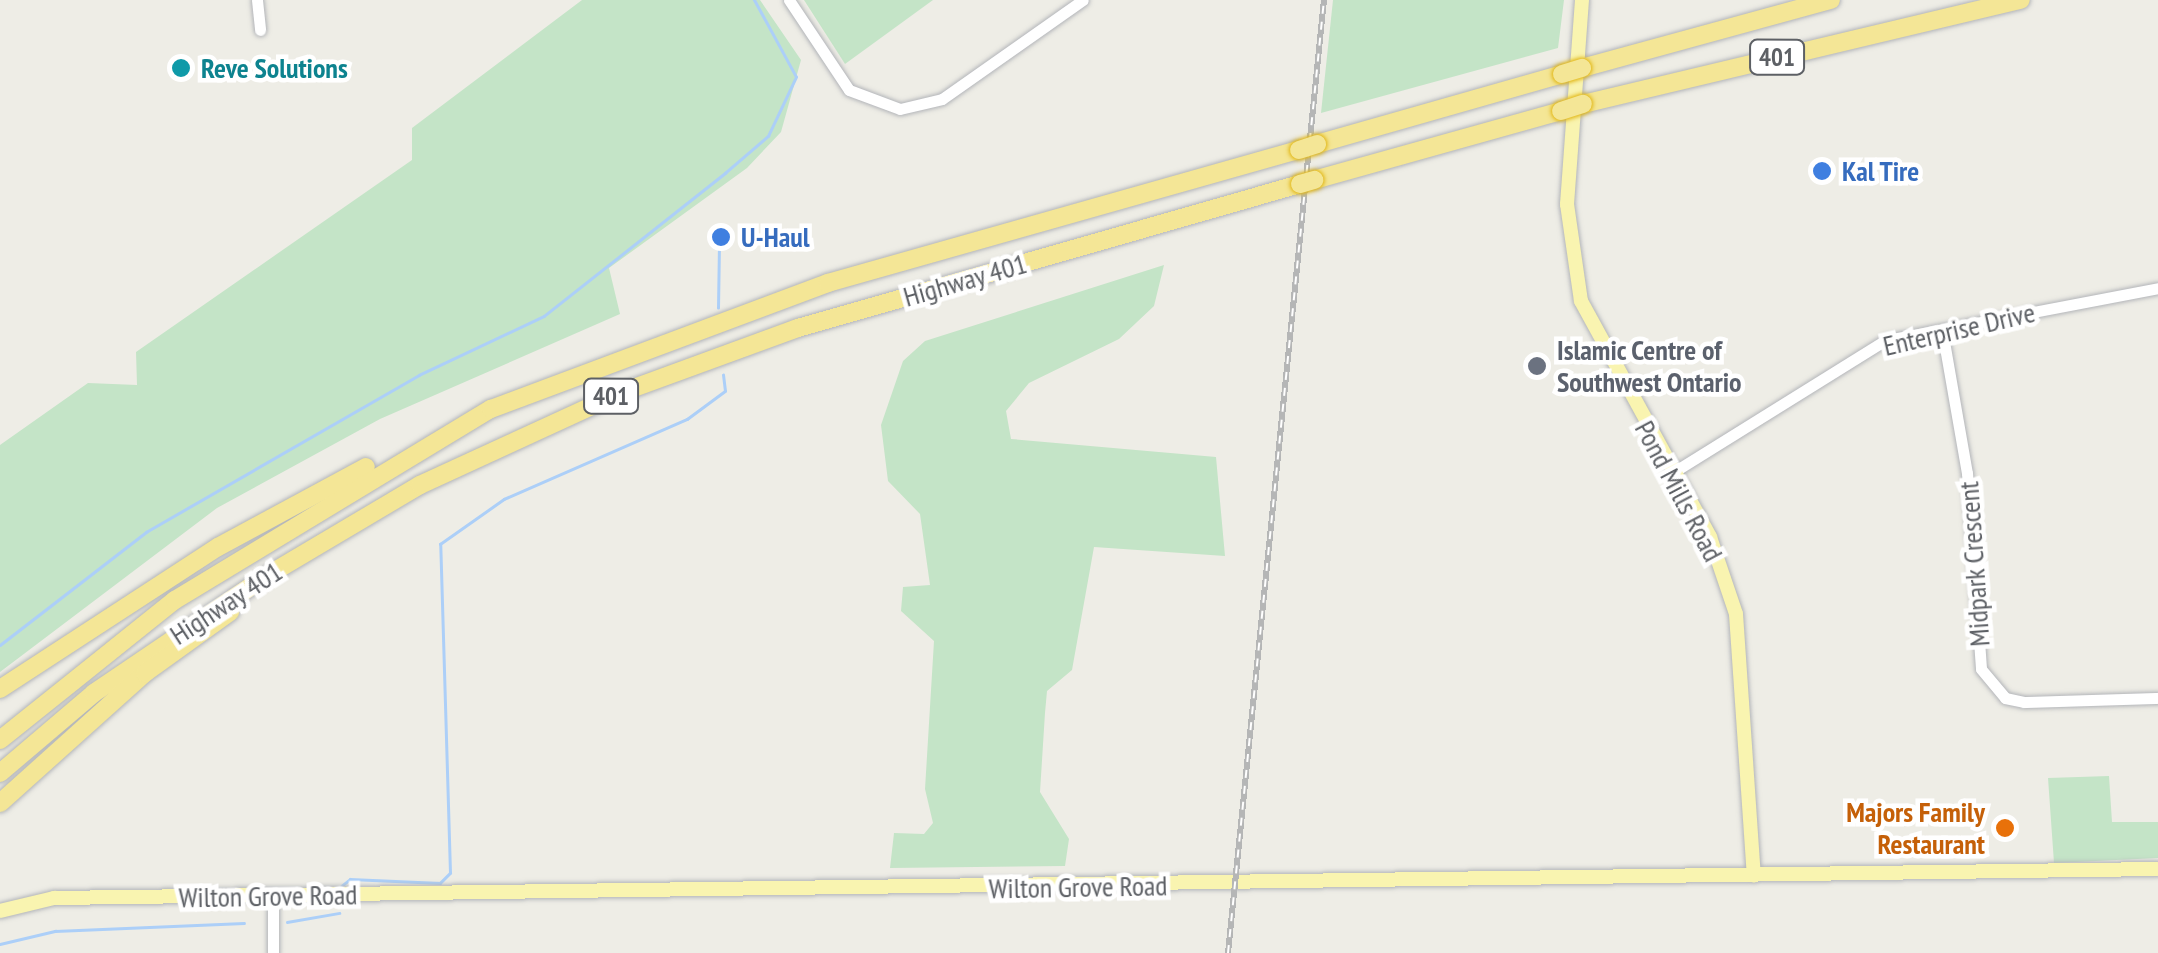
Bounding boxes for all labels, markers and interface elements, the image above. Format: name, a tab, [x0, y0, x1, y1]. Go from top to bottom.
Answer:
road number: 401	[1747, 37, 1807, 77]
place label: Reve Solutions	[201, 51, 348, 85]
marker: Reve Solutions	[170, 57, 192, 79]
place label: Kal Tire	[1842, 154, 1920, 188]
marker: Kal Tire	[1811, 160, 1833, 182]
place label: U-Haul	[741, 220, 810, 254]
marker: U-Haul	[710, 226, 732, 248]
street label: Highway 401	[899, 246, 1031, 314]
street label: Enterprise Drive	[1880, 295, 2038, 363]
place label: Islamic Centre of Southwest Ontario	[1557, 333, 1742, 399]
marker: Islamic Centre of Southwest Ontario	[1526, 355, 1548, 377]
road number: 401	[581, 376, 641, 416]
street label: Pond Mills Road	[1628, 415, 1730, 567]
street label: Midpark Crescent	[1951, 480, 1997, 648]
street label: Highway 401	[163, 554, 289, 652]
place label: Majors Family Restaurant	[1846, 795, 1985, 861]
marker: Majors Family Restaurant	[1994, 817, 2016, 839]
street label: Wilton Grove Road	[988, 869, 1168, 905]
street label: Wilton Grove Road	[178, 878, 358, 914]

